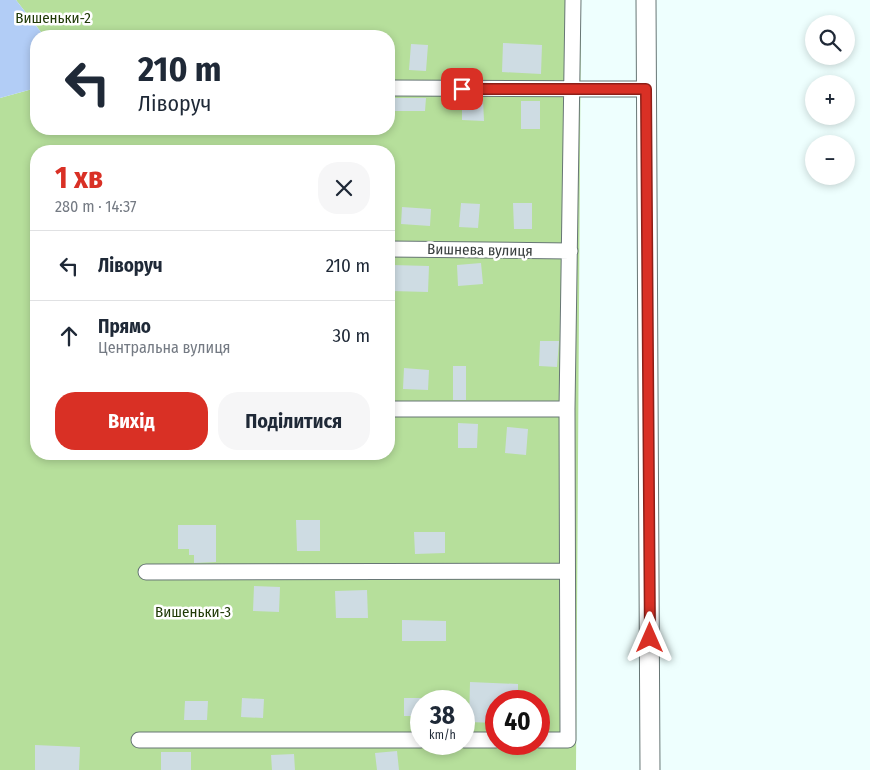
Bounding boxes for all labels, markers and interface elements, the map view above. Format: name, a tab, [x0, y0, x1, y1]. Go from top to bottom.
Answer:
park label: Вишеньки-2	[15, 9, 91, 27]
map controls	[805, 15, 855, 185]
button: search	[805, 15, 855, 65]
text: 210 m	[138, 48, 222, 90]
icon: left	[55, 50, 120, 115]
pin	[441, 68, 483, 110]
icon: arrive	[448, 75, 476, 103]
button: +	[805, 75, 855, 125]
text: Ліворуч	[138, 90, 211, 117]
button: −	[805, 135, 855, 185]
text: 1 хв	[55, 160, 103, 196]
button: close	[318, 162, 370, 214]
text: 280 m · 14:37	[55, 197, 137, 216]
street label: Вишнева вулиця	[427, 240, 533, 260]
icon: left	[55, 252, 83, 280]
text: Ліворуч	[98, 254, 163, 277]
text: 210 m	[326, 254, 370, 277]
text: Прямо	[98, 315, 151, 338]
icon: ahead	[55, 322, 83, 350]
text: 30 m	[332, 324, 370, 347]
text: Центральна вулиця	[98, 338, 231, 357]
button: Вихід	[55, 392, 208, 450]
button: Поділитися	[218, 392, 370, 450]
park label: Вишеньки-3	[155, 603, 231, 621]
position arrow	[623, 611, 675, 663]
speed limit sign: 40	[485, 690, 550, 755]
text: 38	[430, 701, 455, 731]
text: km/h	[429, 728, 456, 742]

